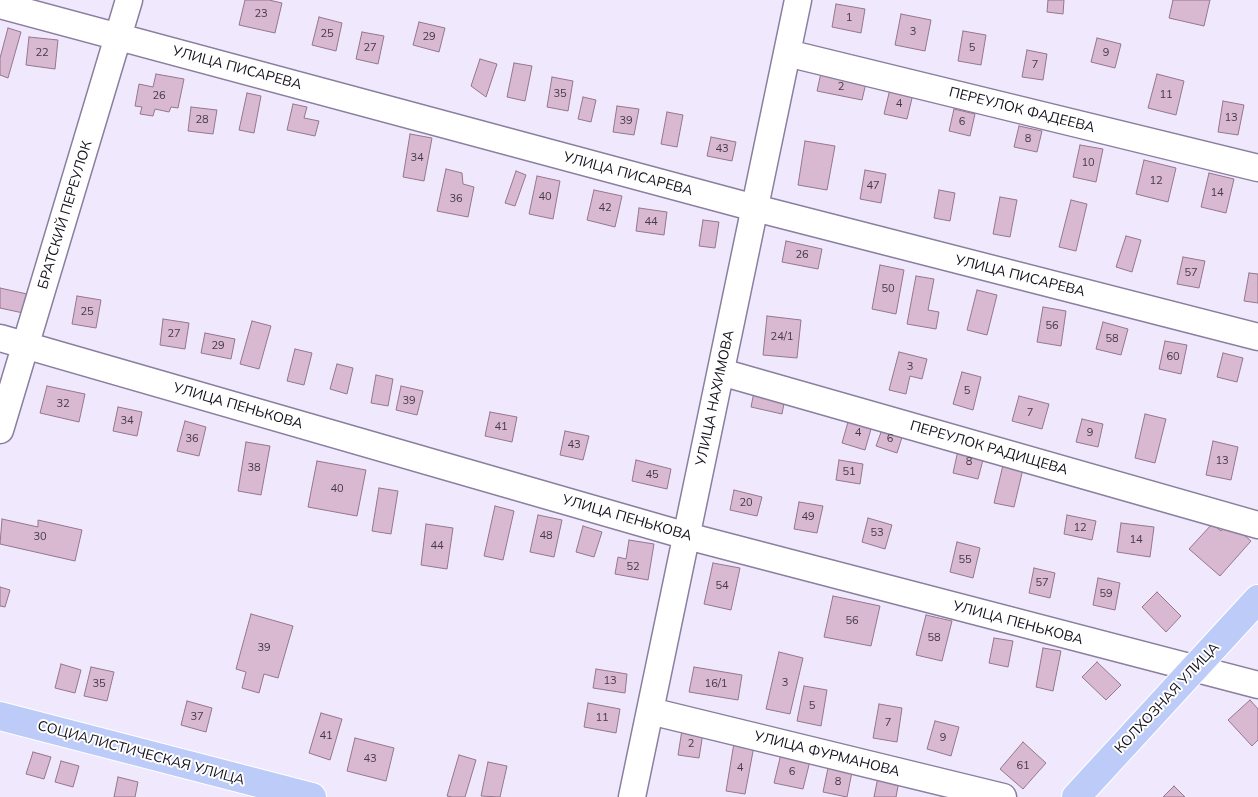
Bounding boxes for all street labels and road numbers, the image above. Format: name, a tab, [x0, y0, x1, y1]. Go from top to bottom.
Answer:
street label: УЛИЦА ПИСАРЕВА	[170, 43, 304, 93]
street label: ПЕРЕУЛОК ФАДЕЕВА	[947, 84, 1097, 136]
street label: БРАТСКИЙ ПЕРЕУЛОК	[34, 139, 96, 291]
street label: УЛИЦА ПИСАРЕВА	[561, 149, 695, 199]
street label: УЛИЦА ПИСАРЕВА	[953, 252, 1087, 300]
street label: УЛИЦА НАХИМОВА	[692, 329, 738, 467]
street label: УЛИЦА ПЕНЬКОВА	[171, 379, 305, 433]
street label: ПЕРЕУЛОК РАДИЩЕВА	[908, 417, 1070, 479]
street label: УЛИЦА ПЕНЬКОВА	[560, 491, 694, 545]
street label: УЛИЦА ПЕНЬКОВА	[951, 598, 1085, 648]
street label: КОЛХОЗНАЯ УЛИЦА	[1111, 639, 1223, 757]
street label: СОЦИАЛИСТИЧЕСКАЯ УЛИЦА	[36, 717, 246, 789]
street label: УЛИЦА ФУРМАНОВА	[752, 728, 902, 780]

